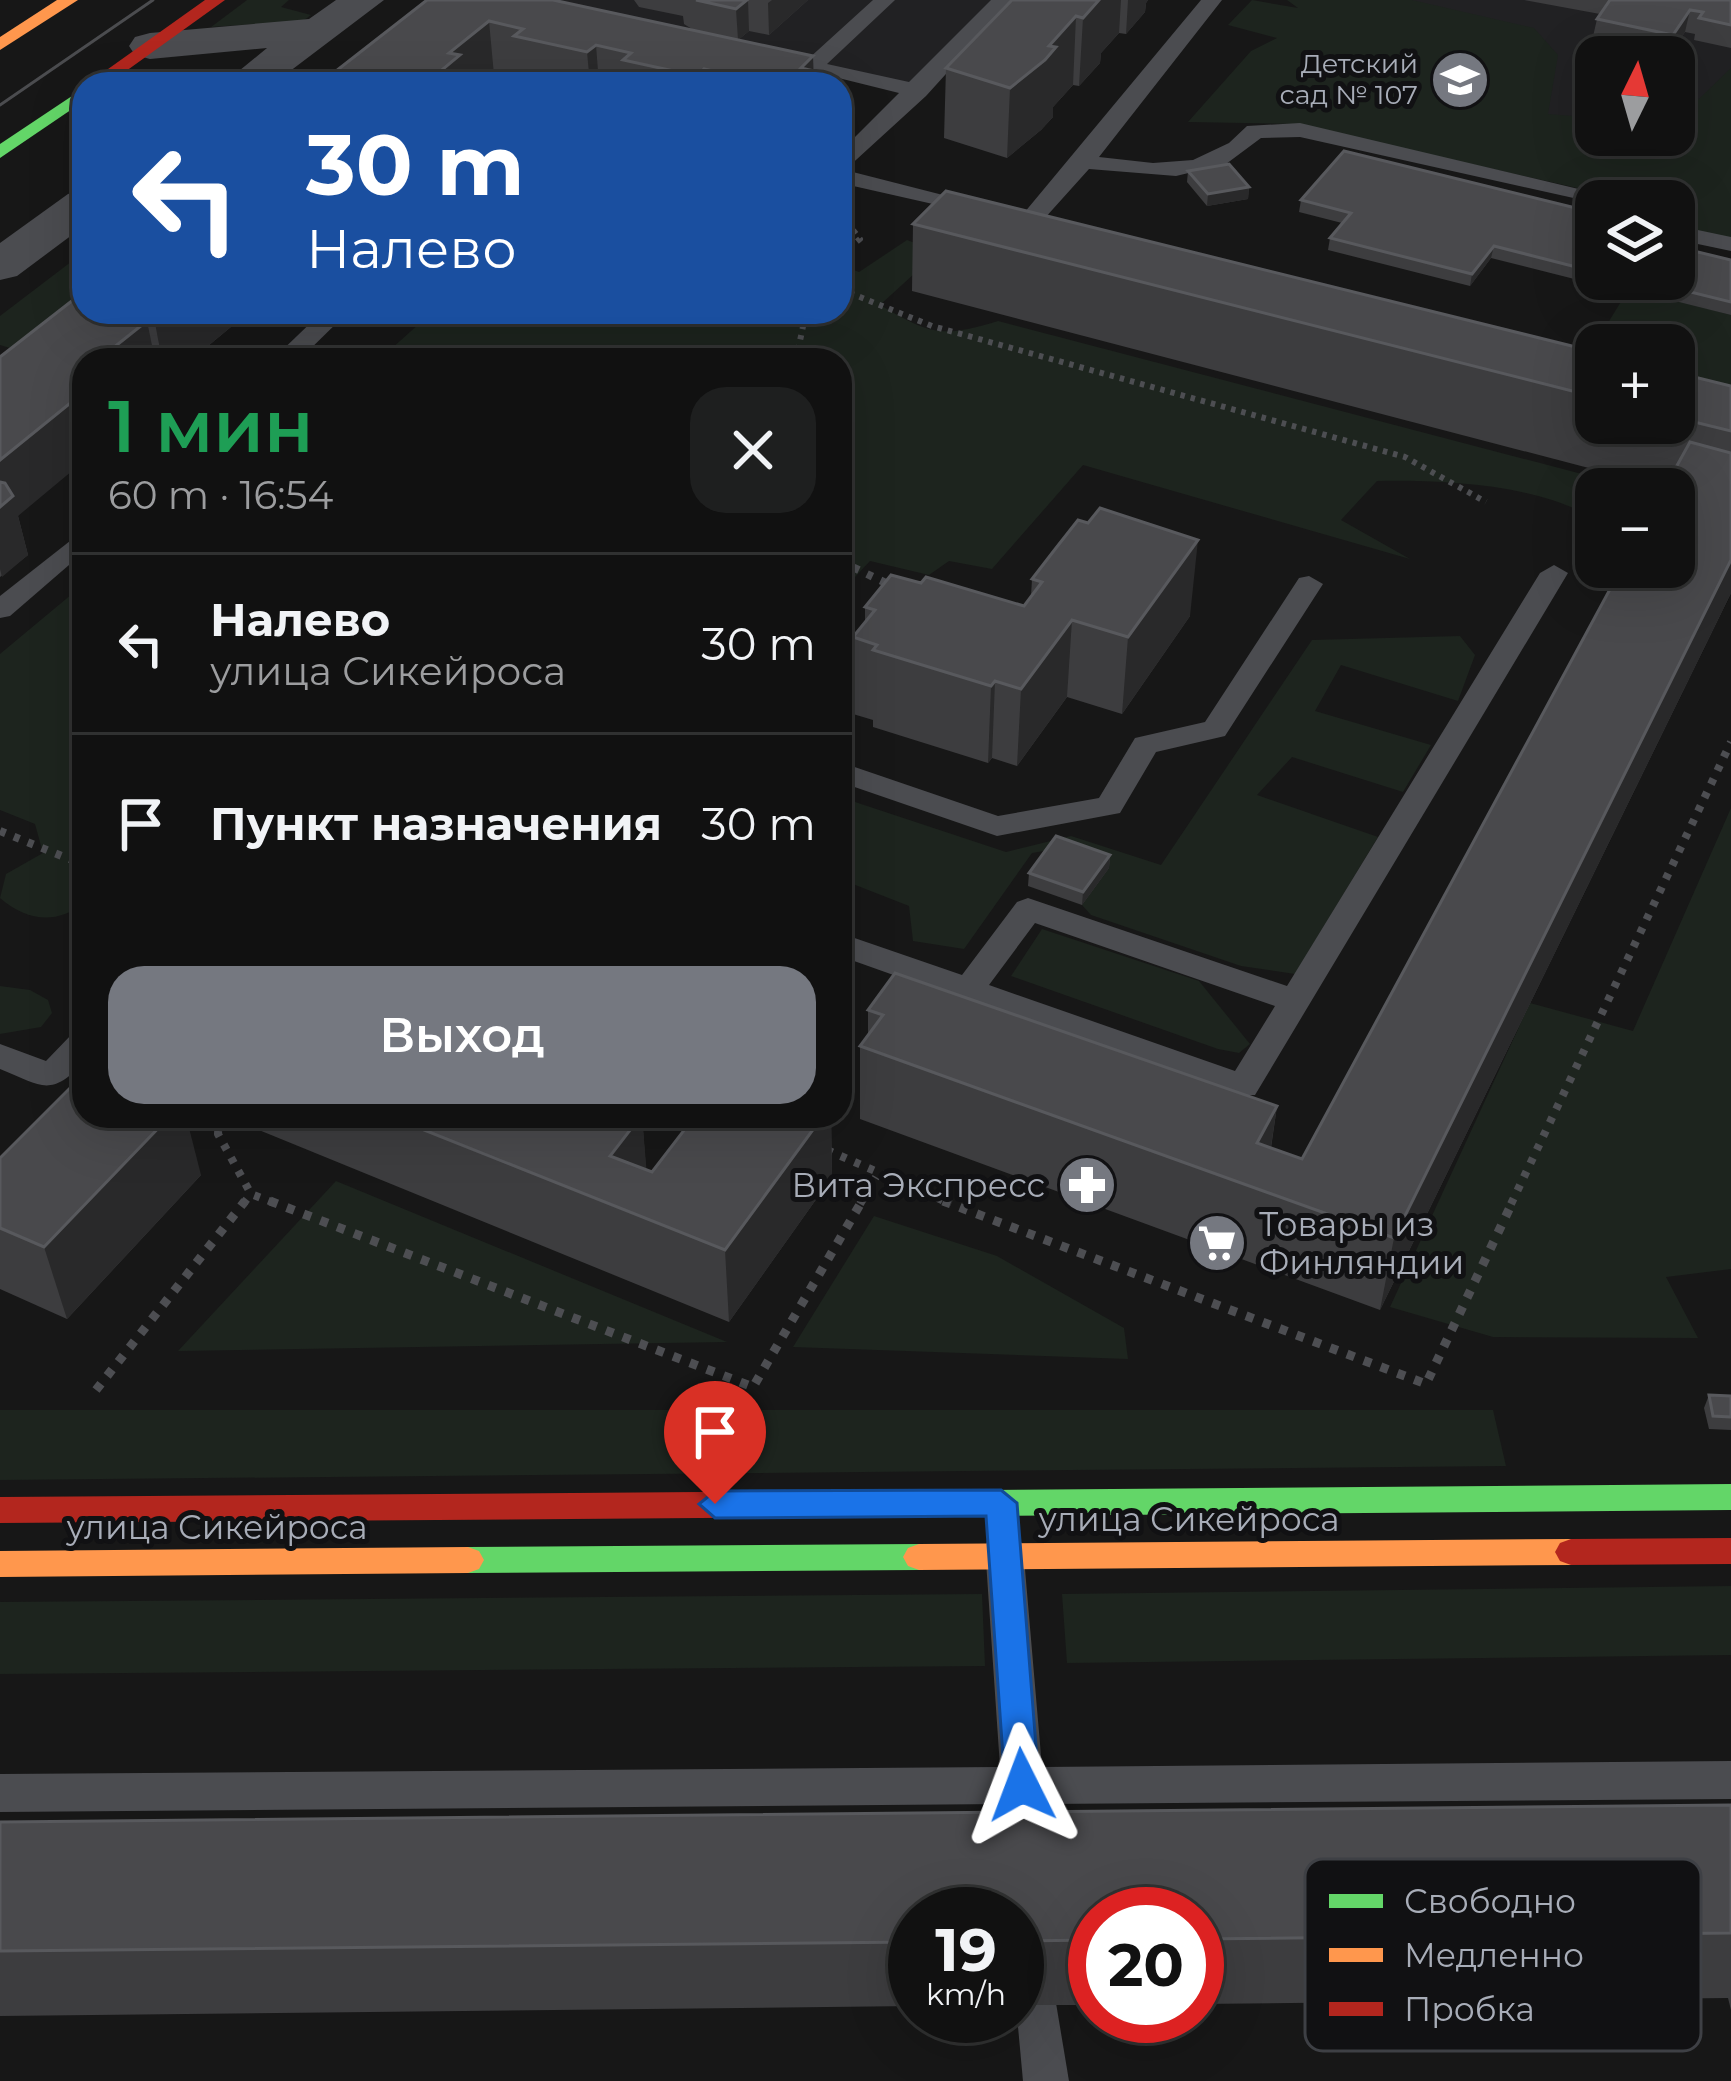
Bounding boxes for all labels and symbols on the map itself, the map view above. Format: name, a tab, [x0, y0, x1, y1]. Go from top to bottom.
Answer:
north arrow	[1575, 36, 1695, 156]
place label: Детский сад № 107	[1280, 47, 1418, 111]
school or university icon: Детский сад № 107	[1429, 49, 1491, 111]
pharmacy icon: Вита Экспресс	[1056, 1154, 1118, 1216]
place label: Вита Экспресс	[791, 1165, 1045, 1205]
place label: Товары из Финляндии	[1259, 1204, 1464, 1282]
supermarket icon: Товары из Финляндии	[1186, 1212, 1248, 1274]
pin	[664, 1381, 766, 1504]
street label: улица Сикейроса	[1037, 1499, 1340, 1539]
street label: улица Сикейроса	[65, 1507, 368, 1547]
position arrow	[959, 1722, 1085, 1848]
legend	[1305, 1859, 1701, 2051]
text: Свободно	[1404, 1881, 1576, 1921]
speed limit sign: 20	[1068, 1887, 1224, 2043]
text: Медленно	[1404, 1935, 1584, 1975]
text: Пробка	[1404, 1989, 1535, 2029]

